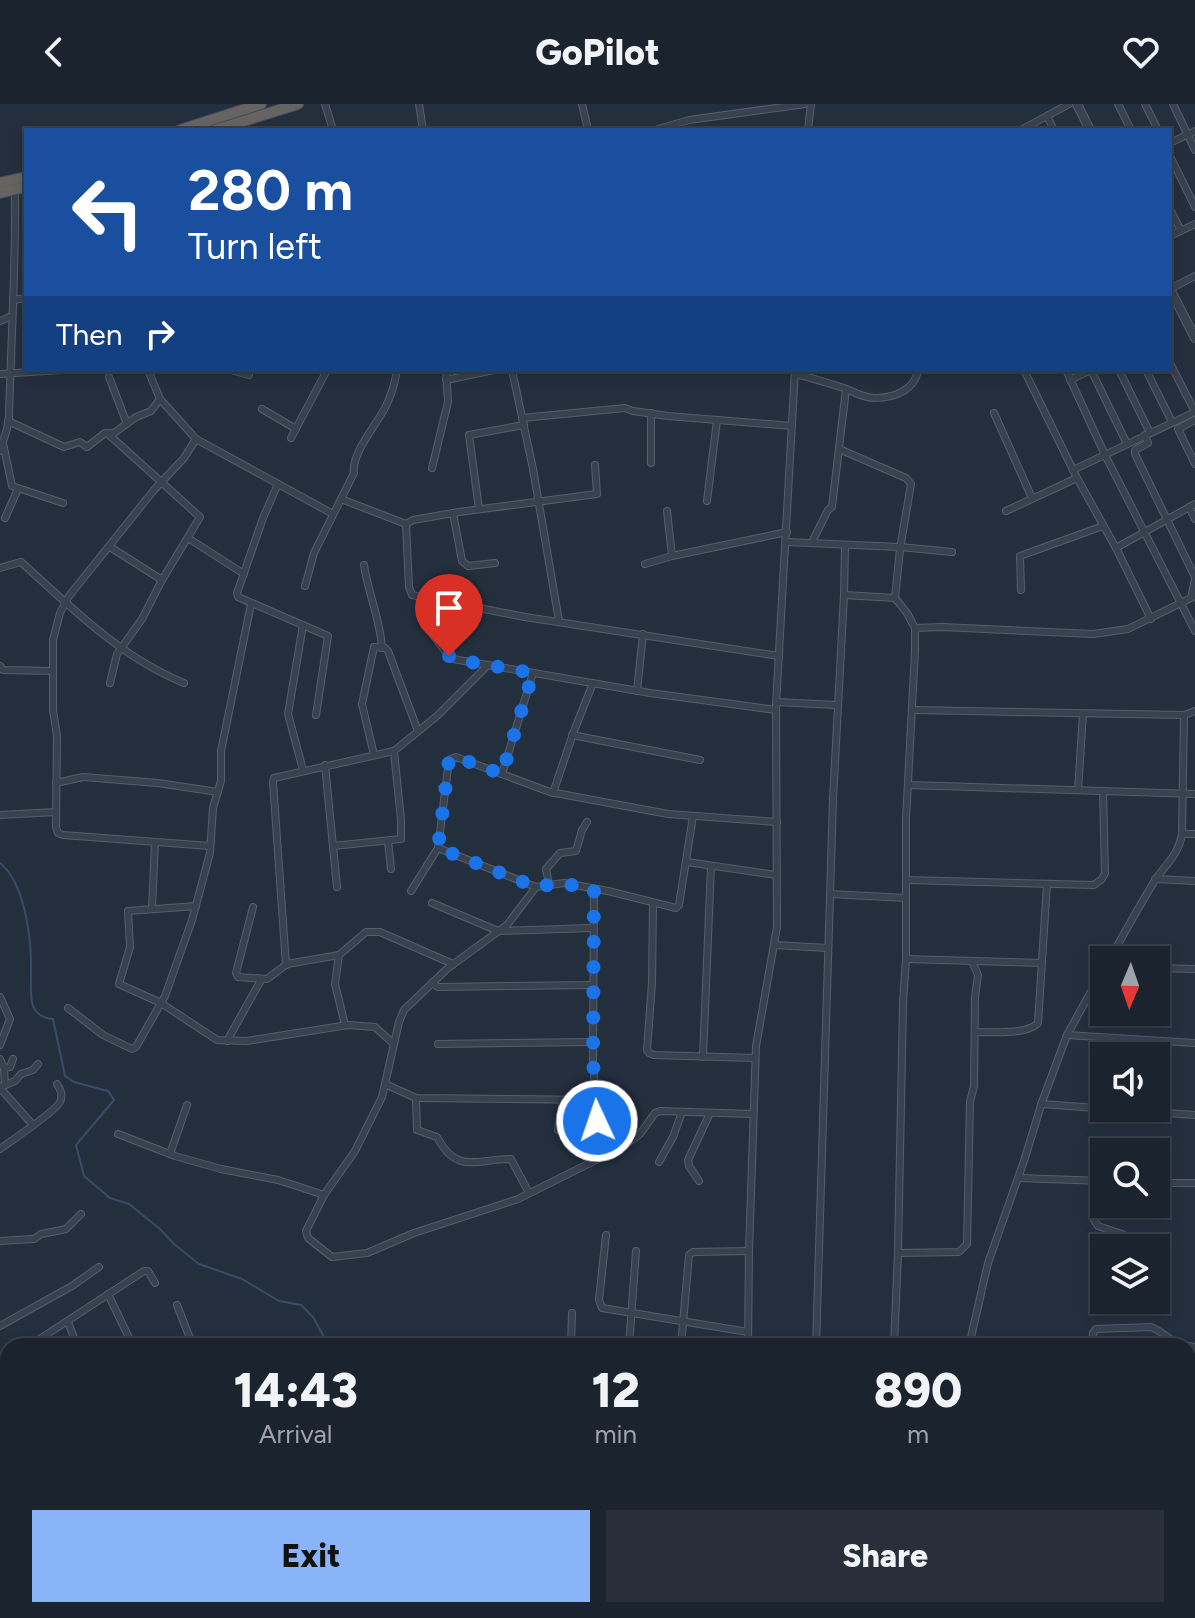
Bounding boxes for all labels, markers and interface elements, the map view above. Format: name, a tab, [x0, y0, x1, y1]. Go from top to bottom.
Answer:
icon: back	[32, 30, 76, 74]
icon: heart	[1119, 30, 1163, 74]
text: GoPilot	[535, 31, 660, 74]
text: 280 m	[188, 157, 353, 224]
icon: left	[56, 160, 160, 264]
text: Turn left	[188, 225, 322, 268]
icon: right	[138, 312, 182, 356]
text: Then	[56, 316, 122, 353]
pin	[415, 574, 483, 656]
icon: arrive	[427, 586, 471, 630]
north arrow	[1090, 946, 1170, 1026]
map controls	[1090, 946, 1170, 1314]
button: sound	[1090, 1042, 1170, 1122]
position arrow	[555, 1079, 639, 1163]
button: search	[1090, 1138, 1170, 1218]
button: layers	[1090, 1234, 1170, 1314]
text: 14:43	[234, 1361, 358, 1419]
text: 12	[591, 1361, 640, 1419]
text: 890	[874, 1361, 962, 1419]
text: Arrival	[259, 1418, 332, 1450]
text: min	[594, 1418, 637, 1450]
text: m	[907, 1418, 929, 1450]
button: Exit	[32, 1510, 590, 1602]
button: Share	[606, 1510, 1164, 1602]

